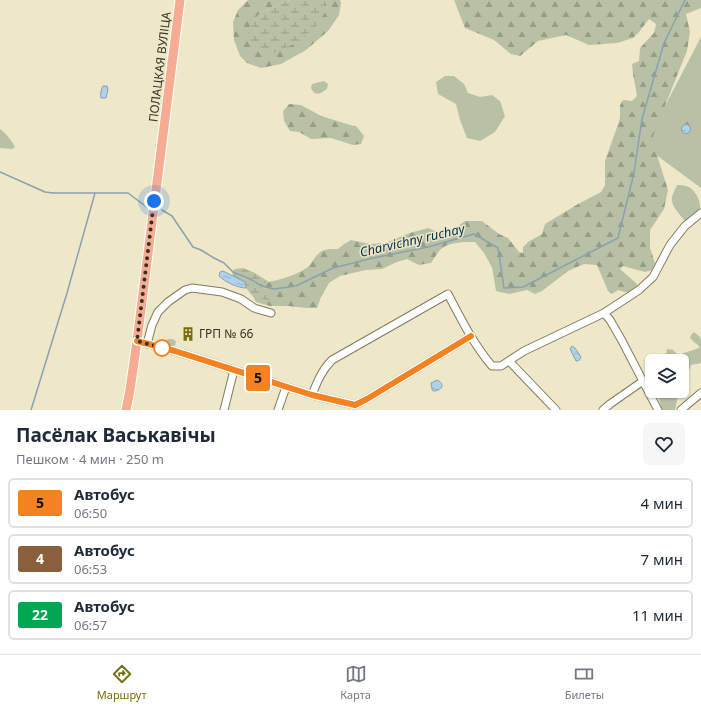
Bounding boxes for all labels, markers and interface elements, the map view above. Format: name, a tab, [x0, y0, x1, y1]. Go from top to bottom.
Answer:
street label: ПОЛАЦКАЯ ВУЛІЦА	[144, 10, 175, 123]
your location	[144, 191, 164, 211]
water label: Charvichny ruchay	[358, 219, 467, 261]
place label: ГРП № 66	[199, 325, 254, 342]
building icon: ГРП № 66	[180, 326, 196, 342]
unlabelled marker	[153, 339, 171, 357]
map controls	[645, 354, 689, 398]
button: layers	[645, 354, 689, 398]
line badge: 5	[245, 365, 271, 391]
text: 5	[254, 368, 262, 387]
text: Пасёлак Васькавічы	[16, 422, 216, 448]
button: heart	[643, 423, 685, 465]
text: Пешком · 4 мин · 250 m	[16, 450, 164, 468]
text: Автобус	[74, 484, 135, 504]
text: 5	[36, 493, 44, 512]
text: 4 мин	[640, 493, 683, 513]
text: 06:50	[74, 504, 107, 522]
text: Автобус	[74, 540, 135, 560]
text: 4	[36, 549, 44, 568]
text: 7 мин	[640, 549, 683, 569]
text: 06:53	[74, 560, 107, 578]
text: Автобус	[74, 596, 135, 616]
text: 22	[32, 605, 48, 624]
text: 11 мин	[632, 605, 683, 625]
text: 06:57	[74, 616, 107, 634]
tab: Маршрут	[97, 663, 147, 702]
tab: Карта	[340, 663, 371, 702]
tab: Билеты	[565, 663, 604, 702]

